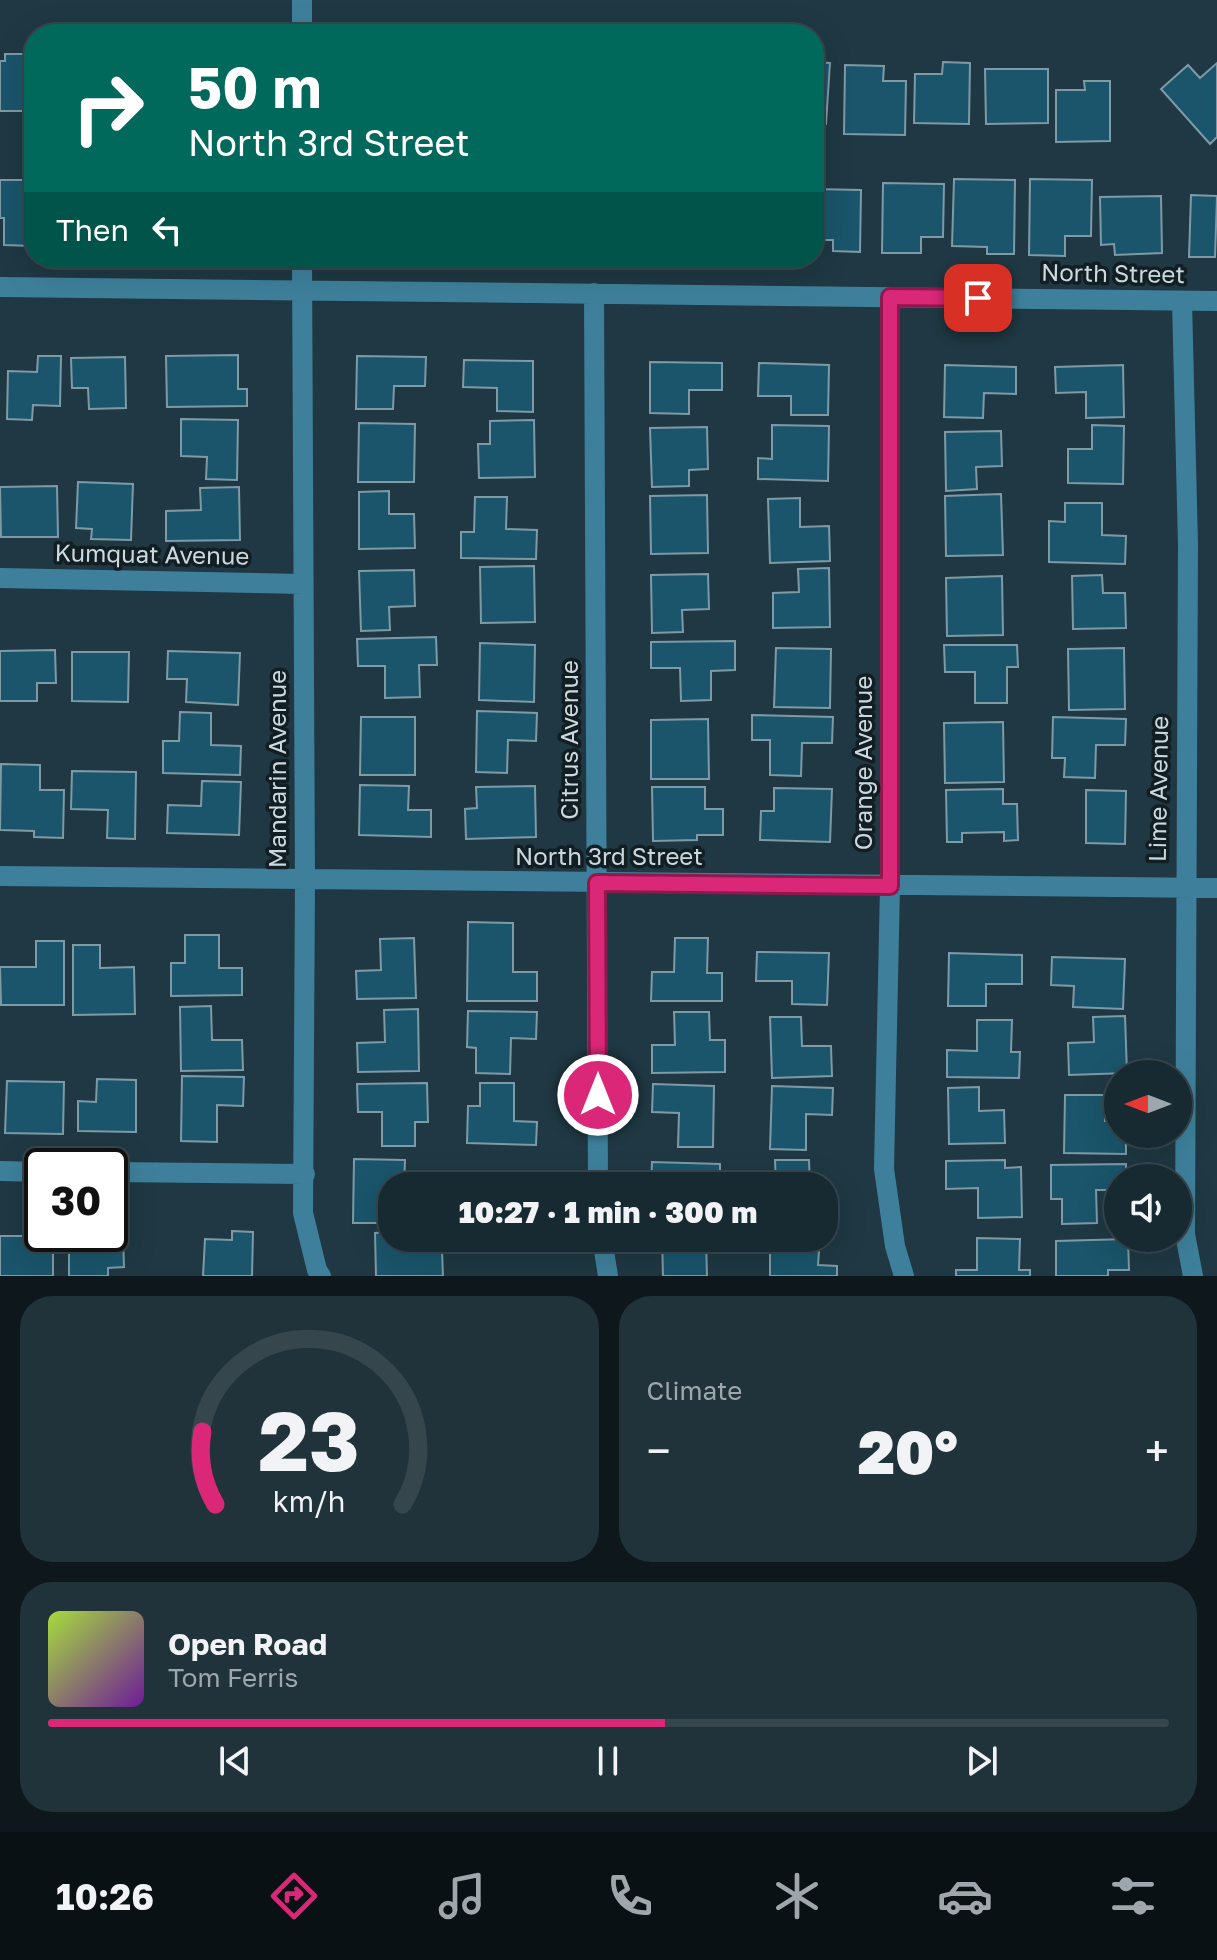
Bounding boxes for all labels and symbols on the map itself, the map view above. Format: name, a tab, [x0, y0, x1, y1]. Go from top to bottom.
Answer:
street label: North Street	[1041, 257, 1185, 288]
pin	[944, 264, 1012, 332]
street label: Kumquat Avenue	[54, 537, 250, 570]
street label: Citrus Avenue	[554, 660, 583, 820]
street label: Mandarin Avenue	[262, 670, 291, 868]
street label: Orange Avenue	[848, 676, 877, 850]
street label: Lime Avenue	[1142, 716, 1173, 862]
street label: North 3rd Street	[515, 841, 703, 870]
position arrow	[556, 1053, 640, 1137]
north arrow	[1104, 1060, 1192, 1148]
speed limit sign: 30	[24, 1148, 128, 1252]

